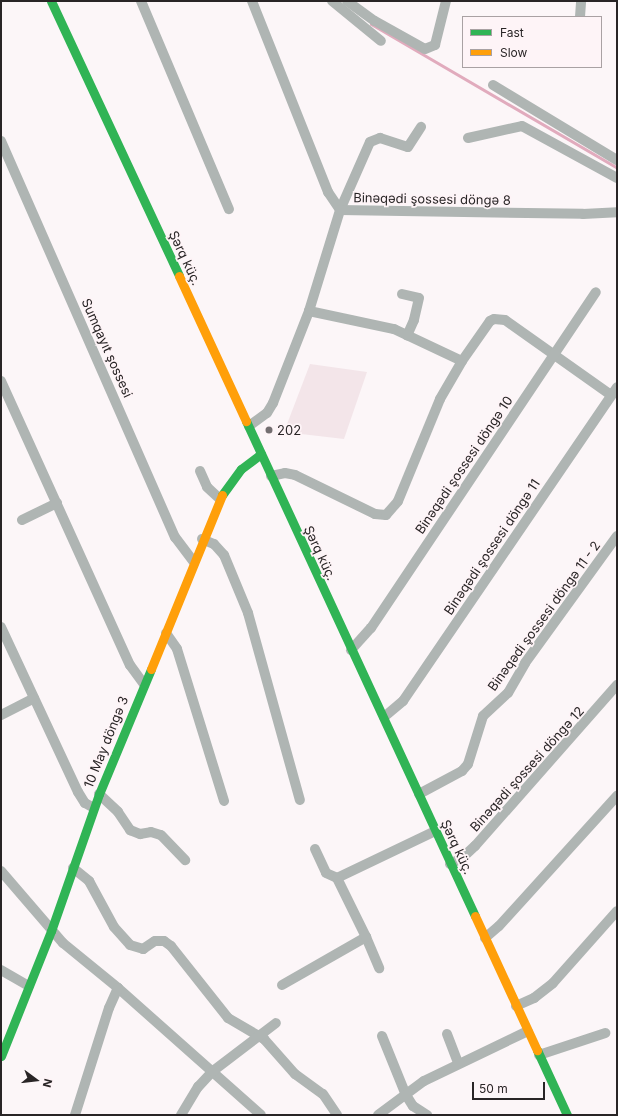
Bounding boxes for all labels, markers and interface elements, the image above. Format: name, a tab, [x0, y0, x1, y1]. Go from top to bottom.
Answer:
legend	[462, 16, 602, 68]
text: Fast	[500, 25, 524, 40]
text: Slow	[500, 45, 527, 60]
street label: Binəqədi şossesi döngə 8	[353, 190, 511, 208]
street label: Şərq küç.	[166, 228, 204, 288]
street label: Sumqayıt şossesi	[78, 296, 136, 400]
street label: Binəqədi şossesi döngə 10	[412, 393, 516, 537]
place label: 202	[277, 422, 301, 438]
marker: 202	[264, 425, 274, 435]
street label: Binəqədi şossesi döngə 11	[441, 476, 543, 618]
street label: Şərq küç.	[301, 523, 339, 583]
street label: Binəqədi şossesi döngə 11 - 2	[484, 538, 604, 694]
street label: 10 May döngə 3	[80, 694, 132, 790]
street label: Binəqədi şossesi döngə 12	[467, 703, 587, 835]
street label: Şərq küç.	[438, 817, 476, 877]
north arrow	[16, 1060, 56, 1100]
scale bar	[474, 1074, 547, 1100]
text: N	[40, 1077, 55, 1089]
text: 50 m	[479, 1081, 508, 1096]

